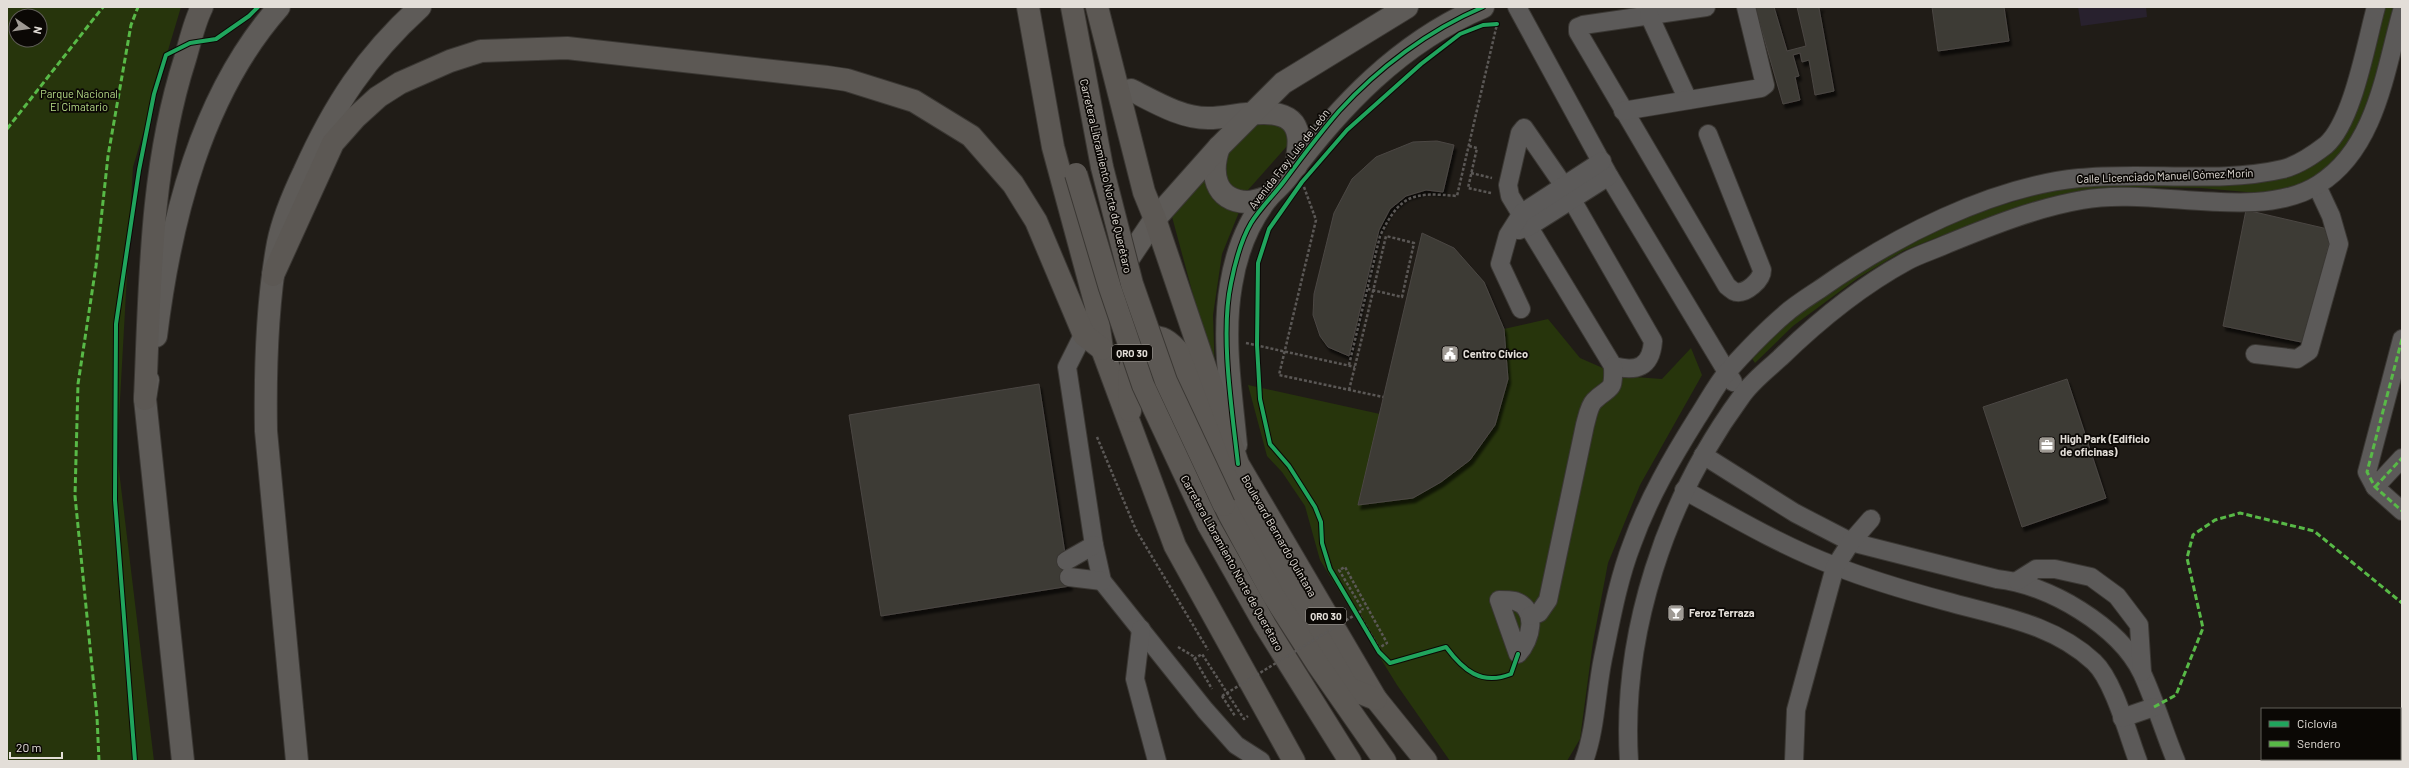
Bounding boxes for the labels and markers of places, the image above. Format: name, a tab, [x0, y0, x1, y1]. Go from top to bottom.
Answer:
public building icon: Centro Cívico	[1440, 344, 1460, 364]
place label: Centro Cívico	[1463, 347, 1528, 360]
place label: High Park (Edificio de oficinas)	[2060, 432, 2150, 458]
office icon: High Park (Edificio de oficinas)	[2037, 435, 2057, 455]
bar icon: Feroz Terraza	[1666, 603, 1686, 623]
place label: Feroz Terraza	[1689, 606, 1755, 619]

